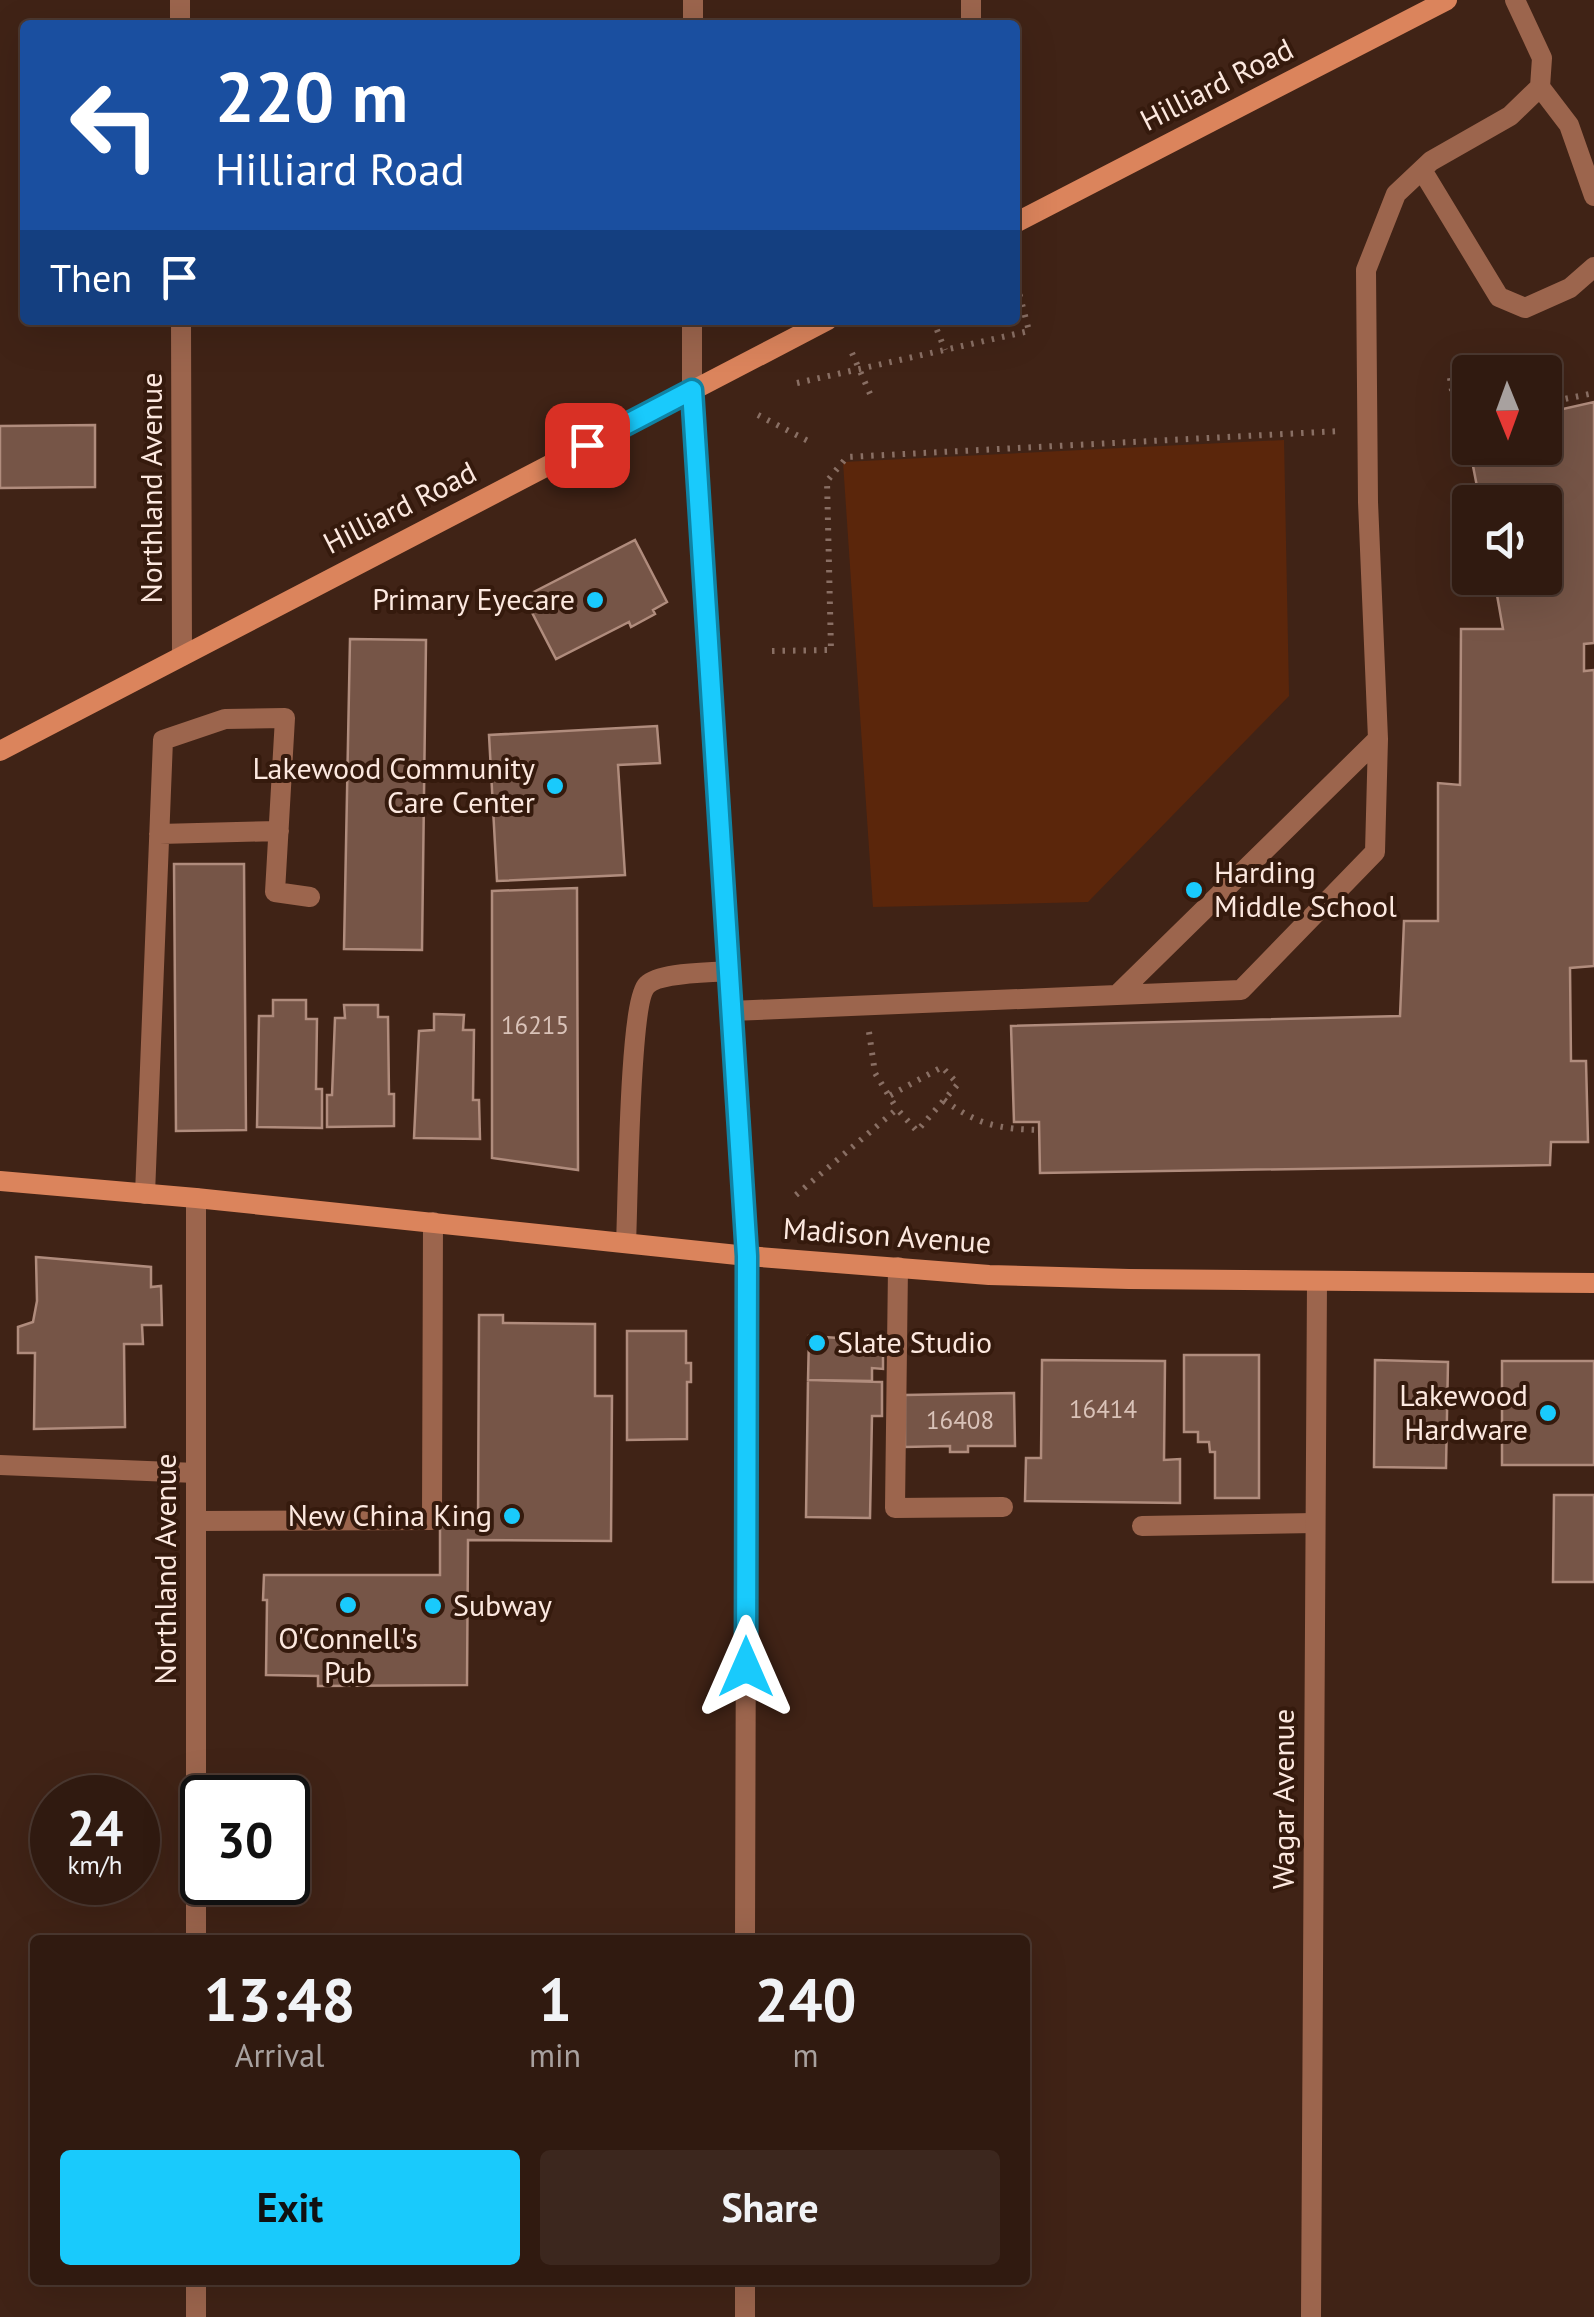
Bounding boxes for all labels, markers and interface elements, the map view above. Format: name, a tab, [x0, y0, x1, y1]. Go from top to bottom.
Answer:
street label: Hilliard Road	[1133, 28, 1299, 139]
text: 220 m	[215, 51, 408, 141]
icon: left	[50, 60, 180, 190]
text: Hilliard Road	[215, 139, 465, 197]
icon: arrive	[152, 250, 207, 305]
text: Then	[50, 253, 132, 302]
north arrow	[1452, 355, 1562, 465]
map controls	[1452, 355, 1562, 595]
street label: Northland Avenue	[131, 373, 170, 603]
pin	[545, 403, 630, 488]
icon: arrive	[560, 418, 615, 473]
street label: Hilliard Road	[316, 451, 482, 562]
button: sound	[1452, 485, 1562, 595]
place label: Primary Eyecare	[372, 579, 575, 618]
marker: Primary Eyecare	[584, 589, 606, 611]
place label: Lakewood Community Care Center	[253, 748, 535, 821]
marker: Lakewood Community Care Center	[544, 775, 566, 797]
place label: Harding Middle School	[1214, 852, 1397, 925]
marker: Harding Middle School	[1183, 879, 1205, 901]
house number: 16215	[501, 1009, 569, 1041]
street label: Madison Avenue	[782, 1208, 993, 1261]
place label: Slate Studio	[837, 1322, 992, 1361]
marker: Slate Studio	[806, 1332, 828, 1354]
place label: Lakewood Hardware	[1399, 1375, 1528, 1448]
house number: 16414	[1069, 1393, 1137, 1425]
marker: Lakewood Hardware	[1537, 1402, 1559, 1424]
house number: 16408	[926, 1404, 994, 1436]
street label: Northland Avenue	[145, 1454, 184, 1684]
place label: New China King	[288, 1495, 492, 1534]
marker: New China King	[501, 1505, 523, 1527]
place label: Subway	[453, 1585, 552, 1624]
marker: O'Connell's Pub	[337, 1594, 359, 1616]
marker: Subway	[422, 1595, 444, 1617]
position arrow	[694, 1615, 798, 1719]
place label: O'Connell's Pub	[278, 1618, 418, 1691]
street label: Wagar Avenue	[1263, 1709, 1302, 1889]
speed limit sign: 30	[180, 1775, 310, 1905]
text: 24	[67, 1795, 123, 1860]
text: km/h	[68, 1849, 122, 1881]
text: 13:48	[203, 1960, 356, 2038]
text: 1	[538, 1960, 572, 2038]
text: 240	[755, 1960, 857, 2038]
text: Arrival	[235, 2034, 324, 2076]
text: min	[529, 2034, 581, 2076]
text: m	[793, 2034, 819, 2076]
button: Exit	[60, 2150, 520, 2265]
button: Share	[540, 2150, 1000, 2265]

